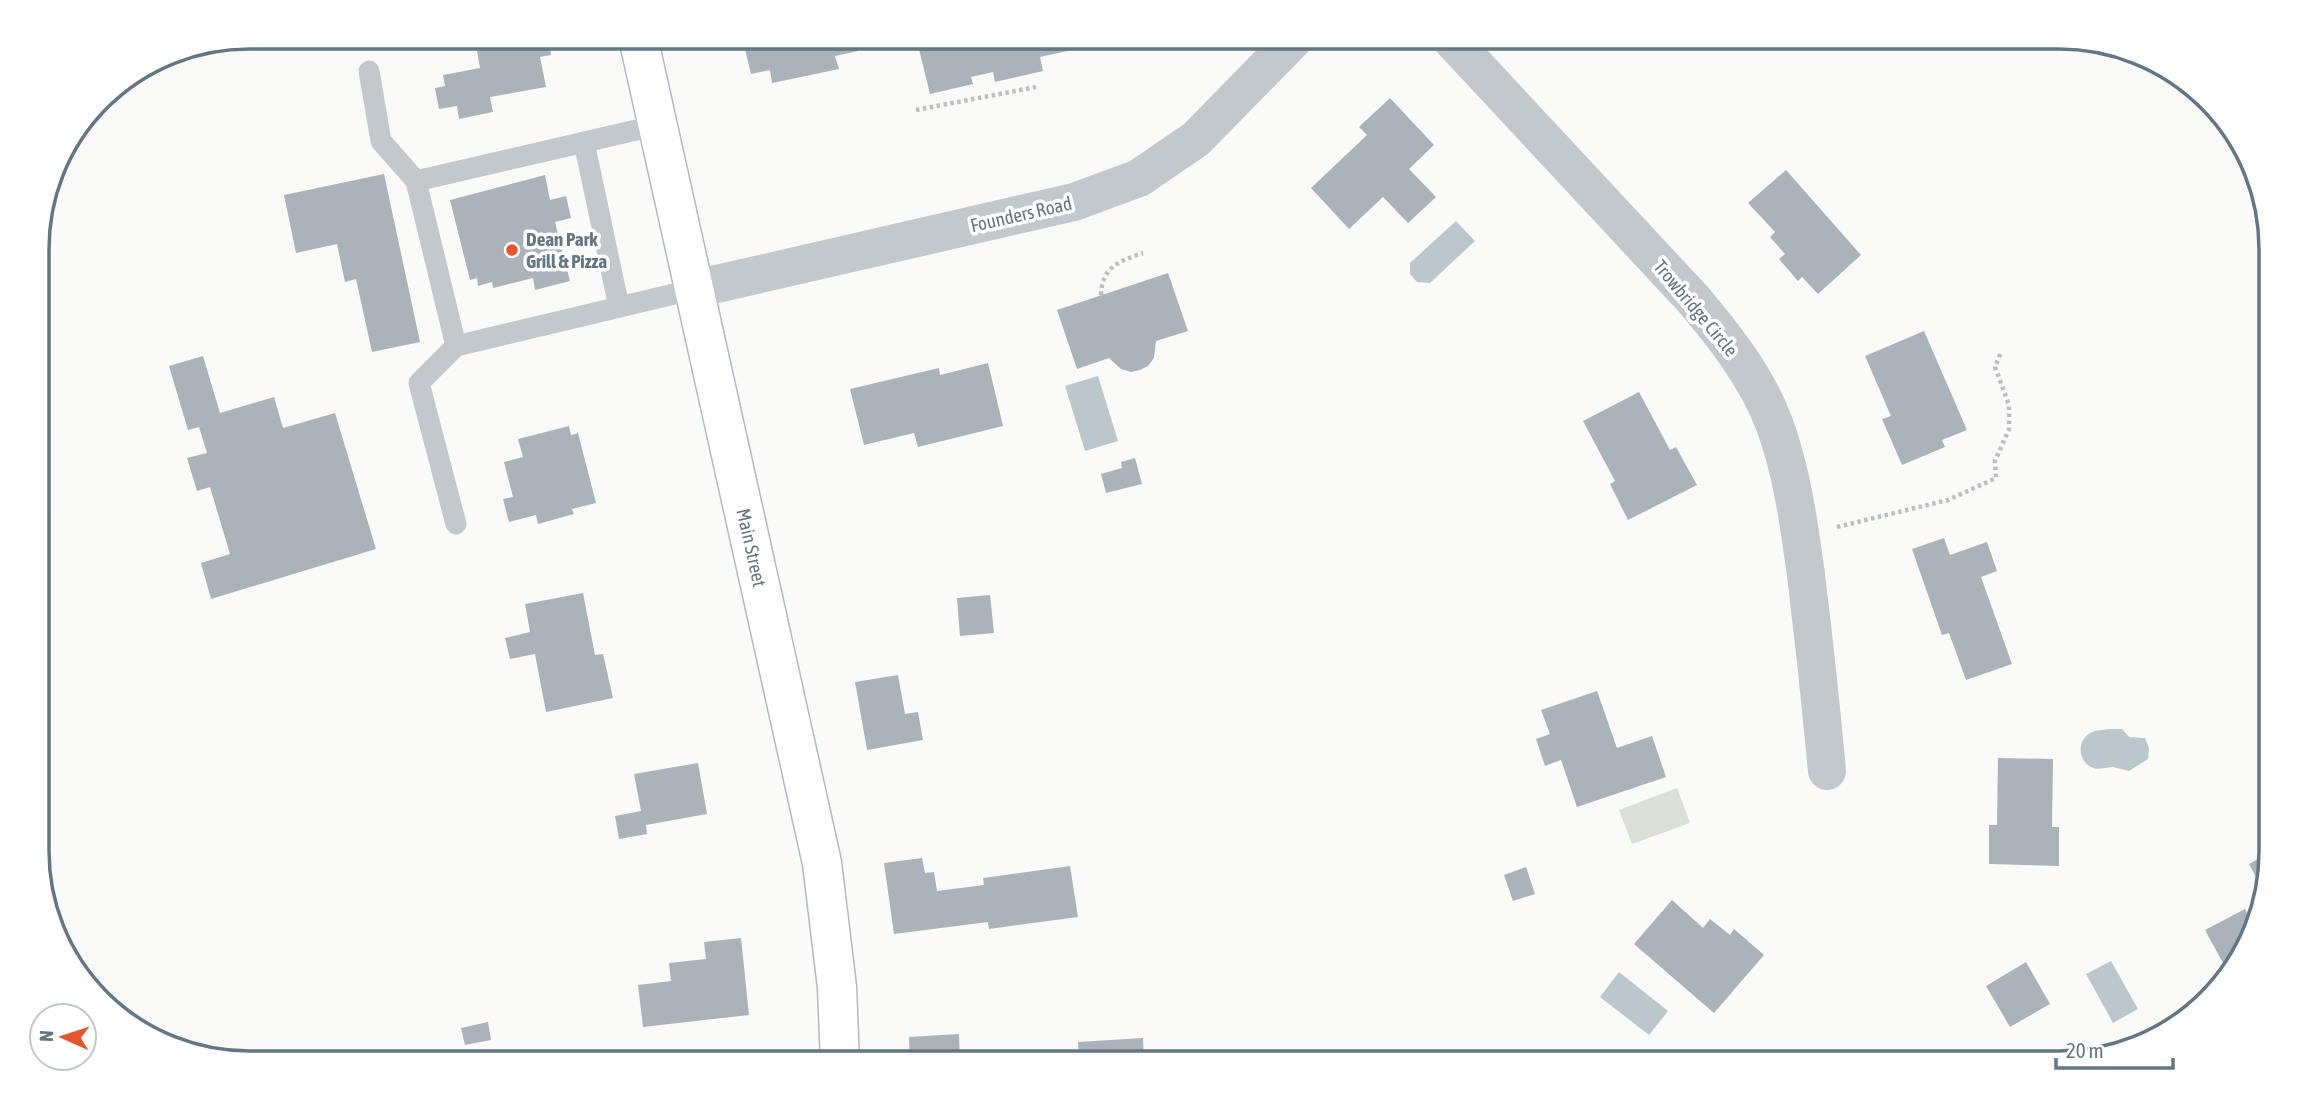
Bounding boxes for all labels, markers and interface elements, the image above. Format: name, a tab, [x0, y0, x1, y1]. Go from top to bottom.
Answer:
street label: Founders Road	[968, 192, 1074, 236]
place label: Dean Park Grill & Pizza	[526, 228, 607, 272]
marker: Dean Park Grill & Pizza	[504, 242, 520, 258]
street label: Trowbridge Circle	[1649, 255, 1743, 361]
street label: Main Street	[732, 506, 771, 589]
north arrow	[28, 1002, 98, 1072]
scale bar	[2056, 1026, 2173, 1070]
text: N	[35, 1030, 57, 1042]
text: 20 m	[2066, 1038, 2104, 1062]

